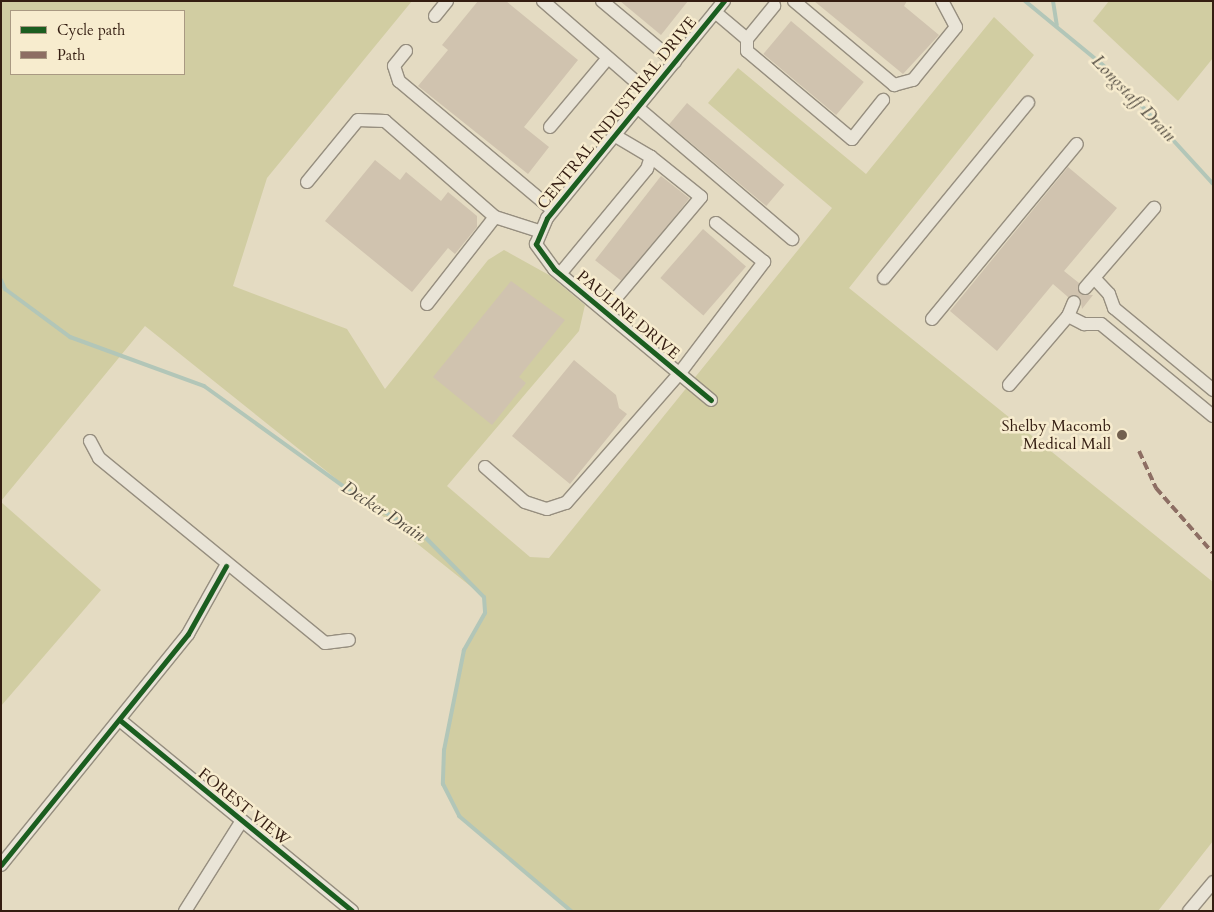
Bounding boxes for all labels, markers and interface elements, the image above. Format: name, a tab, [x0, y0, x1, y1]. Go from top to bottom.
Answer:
legend	[10, 10, 185, 75]
street label: CENTRAL INDUSTRIAL DRIVE	[533, 13, 701, 213]
text: Cycle path	[57, 20, 125, 40]
text: Path	[57, 45, 85, 65]
water label: Longstaff Drain	[1086, 51, 1180, 147]
street label: PAULINE DRIVE	[573, 266, 683, 364]
place label: Shelby Macomb Medical Mall	[1001, 416, 1111, 454]
marker: Shelby Macomb Medical Mall	[1115, 428, 1129, 442]
water label: Decker Drain	[337, 477, 429, 547]
street label: FOREST VIEW	[194, 764, 294, 850]

